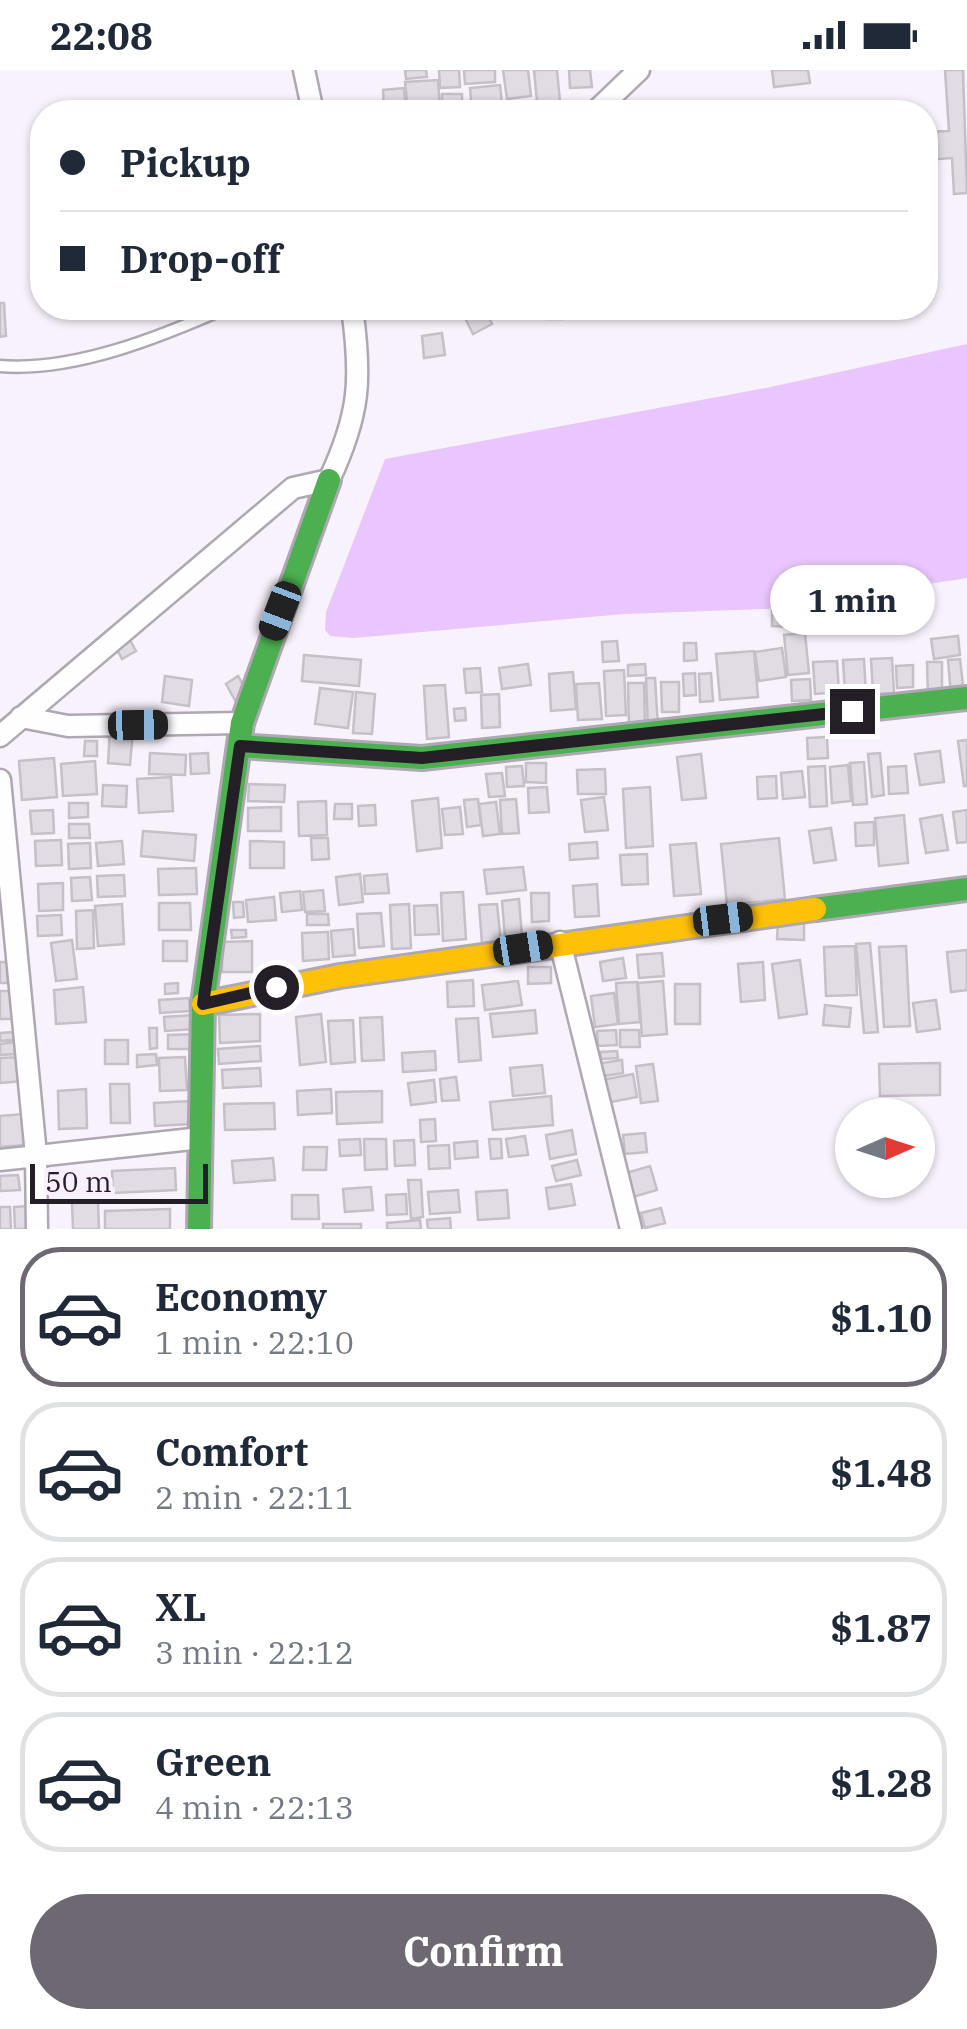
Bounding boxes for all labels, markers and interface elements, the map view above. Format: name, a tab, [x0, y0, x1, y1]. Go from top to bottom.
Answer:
text: 22:08	[50, 11, 153, 60]
text: Pickup	[120, 138, 251, 187]
text: Drop-off	[120, 234, 282, 283]
callout: 1 min	[770, 566, 934, 636]
car	[255, 578, 305, 644]
text: 1 min	[808, 579, 897, 621]
route end	[830, 689, 875, 734]
car	[108, 709, 168, 741]
car	[691, 900, 755, 938]
car	[491, 928, 555, 968]
route start	[254, 965, 299, 1010]
north arrow	[835, 1098, 935, 1198]
map controls	[835, 1098, 935, 1198]
scale bar	[30, 1159, 208, 1204]
text: 50 m	[45, 1163, 112, 1200]
icon: car	[35, 1272, 125, 1362]
text: Economy	[155, 1272, 327, 1321]
text: $1.10	[830, 1293, 932, 1342]
text: 1 min · 22:10	[155, 1321, 354, 1363]
icon: car	[35, 1427, 125, 1517]
text: Comfort	[155, 1427, 308, 1476]
text: $1.48	[830, 1448, 932, 1497]
text: 2 min · 22:11	[155, 1476, 354, 1518]
icon: car	[35, 1582, 125, 1672]
text: XL	[155, 1582, 206, 1631]
text: $1.87	[830, 1603, 932, 1652]
text: 3 min · 22:12	[155, 1631, 354, 1673]
icon: car	[35, 1737, 125, 1827]
text: Green	[155, 1737, 271, 1786]
text: $1.28	[830, 1758, 932, 1807]
text: 4 min · 22:13	[155, 1786, 354, 1828]
button: Confirm	[30, 1894, 937, 2009]

